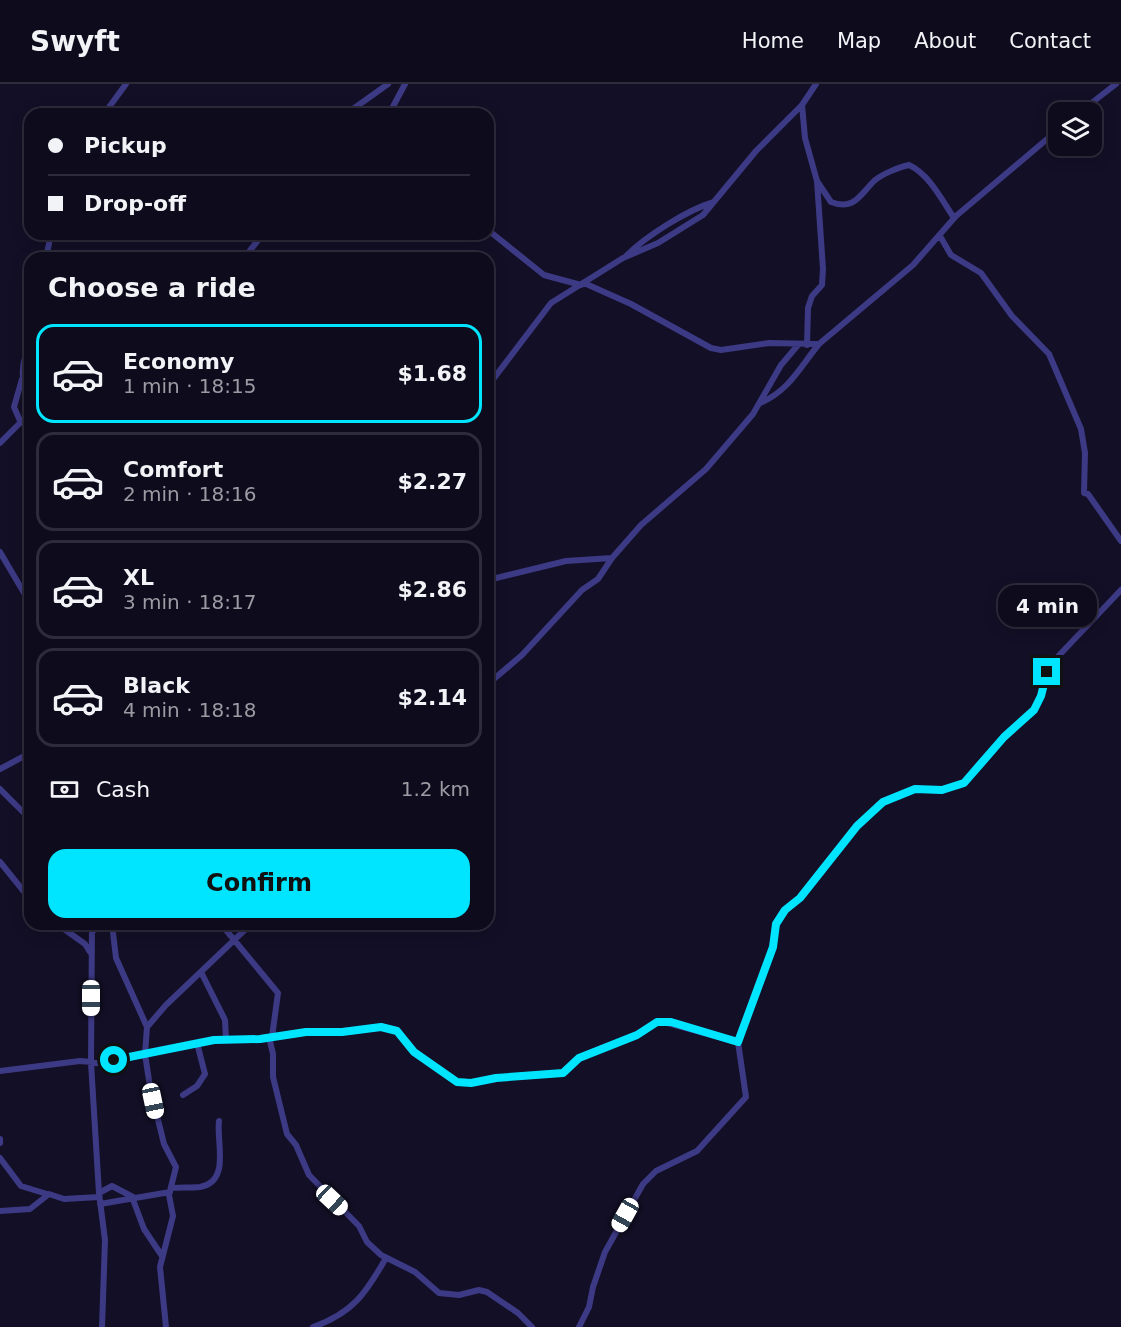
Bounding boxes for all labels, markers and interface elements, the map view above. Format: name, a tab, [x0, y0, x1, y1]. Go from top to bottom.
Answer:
text: Swyft	[30, 25, 120, 58]
text: Home	[742, 29, 804, 53]
text: Map	[837, 29, 881, 53]
text: About	[914, 29, 976, 53]
text: Contact	[1009, 29, 1091, 53]
map controls	[1048, 102, 1102, 156]
button: layers	[1048, 102, 1102, 156]
text: Pickup	[84, 133, 167, 158]
text: Drop-off	[84, 191, 186, 216]
text: Choose a ride	[48, 272, 256, 303]
icon: car	[51, 347, 105, 401]
text: Economy	[123, 349, 234, 374]
text: $1.68	[397, 361, 467, 386]
text: 1 min · 18:15	[123, 374, 257, 398]
icon: car	[51, 455, 105, 509]
text: Comfort	[123, 457, 223, 482]
text: $2.27	[397, 469, 467, 494]
text: 2 min · 18:16	[123, 482, 257, 506]
icon: car	[51, 563, 105, 617]
text: XL	[123, 565, 154, 590]
text: $2.86	[397, 577, 467, 602]
callout: 4 min	[998, 585, 1096, 627]
text: 3 min · 18:17	[123, 590, 257, 614]
text: 4 min	[1016, 594, 1079, 618]
route end	[1033, 658, 1060, 685]
icon: car	[51, 671, 105, 725]
text: Black	[123, 673, 190, 698]
text: $2.14	[397, 685, 467, 710]
text: 4 min · 18:18	[123, 698, 257, 722]
icon: cash	[48, 773, 81, 806]
text: Cash	[96, 777, 150, 802]
text: 1.2 km	[401, 777, 470, 801]
button: Confirm	[48, 849, 470, 918]
car	[82, 980, 100, 1016]
route start	[100, 1046, 127, 1073]
car	[140, 1082, 166, 1120]
car	[313, 1181, 351, 1219]
car	[608, 1195, 642, 1235]

